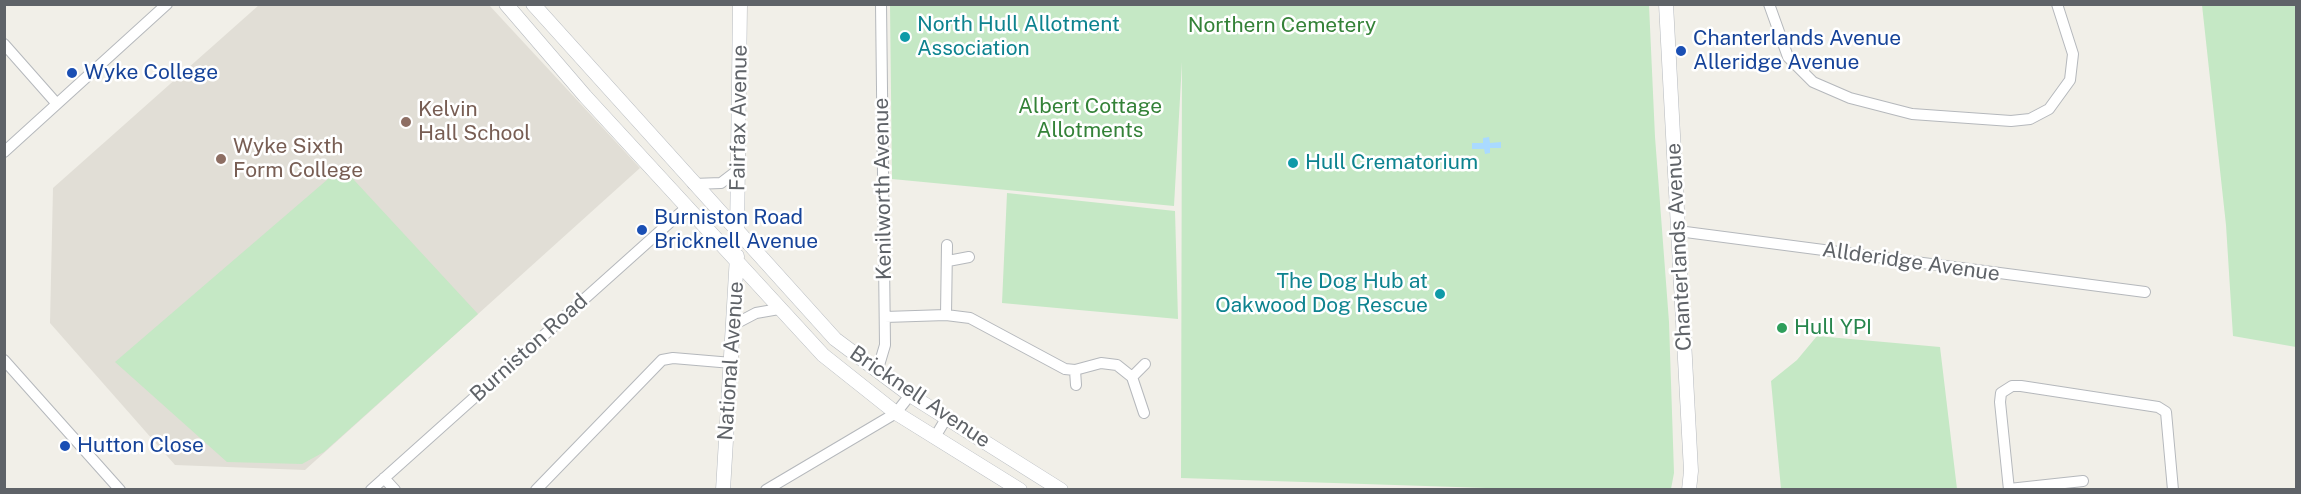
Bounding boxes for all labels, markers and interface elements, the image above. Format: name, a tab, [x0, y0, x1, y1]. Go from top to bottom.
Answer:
place label: North Hull Allotment Association	[917, 12, 1120, 62]
park label: Northern Cemetery	[1188, 13, 1376, 39]
place label: Chanterlands Avenue Alleridge Avenue	[1693, 26, 1901, 76]
marker: North Hull Allotment Association	[898, 30, 912, 44]
marker: Chanterlands Avenue Alleridge Avenue	[1674, 44, 1688, 58]
street label: Fairfax Avenue	[725, 45, 753, 191]
place label: Wyke College	[84, 60, 218, 86]
marker: Wyke College	[65, 66, 79, 80]
park label: Albert Cottage Allotments	[1018, 94, 1162, 144]
place label: Kelvin Hall School	[418, 97, 531, 147]
street label: Kenilworth Avenue	[869, 98, 897, 280]
marker: Kelvin Hall School	[399, 115, 413, 129]
place label: Wyke Sixth Form College	[233, 134, 363, 184]
street label: Chanterlands Avenue	[1661, 142, 1697, 352]
place label: Hull Crematorium	[1305, 150, 1478, 176]
marker: Wyke Sixth Form College	[214, 152, 228, 166]
marker: Hull Crematorium	[1286, 156, 1300, 170]
place label: Burniston Road Bricknell Avenue	[654, 205, 818, 255]
marker: Burniston Road Bricknell Avenue	[635, 223, 649, 237]
street label: Allderidge Avenue	[1821, 237, 2001, 287]
place label: The Dog Hub at Oakwood Dog Rescue	[1215, 269, 1428, 319]
street label: National Avenue	[713, 281, 749, 441]
marker: The Dog Hub at Oakwood Dog Rescue	[1433, 287, 1447, 301]
street label: Burniston Road	[465, 289, 593, 407]
place label: Hull YPI	[1794, 315, 1872, 341]
marker: Hull YPI	[1775, 321, 1789, 335]
street label: Bricknell Avenue	[845, 341, 995, 453]
place label: Hutton Close	[77, 433, 204, 459]
marker: Hutton Close	[58, 439, 72, 453]

